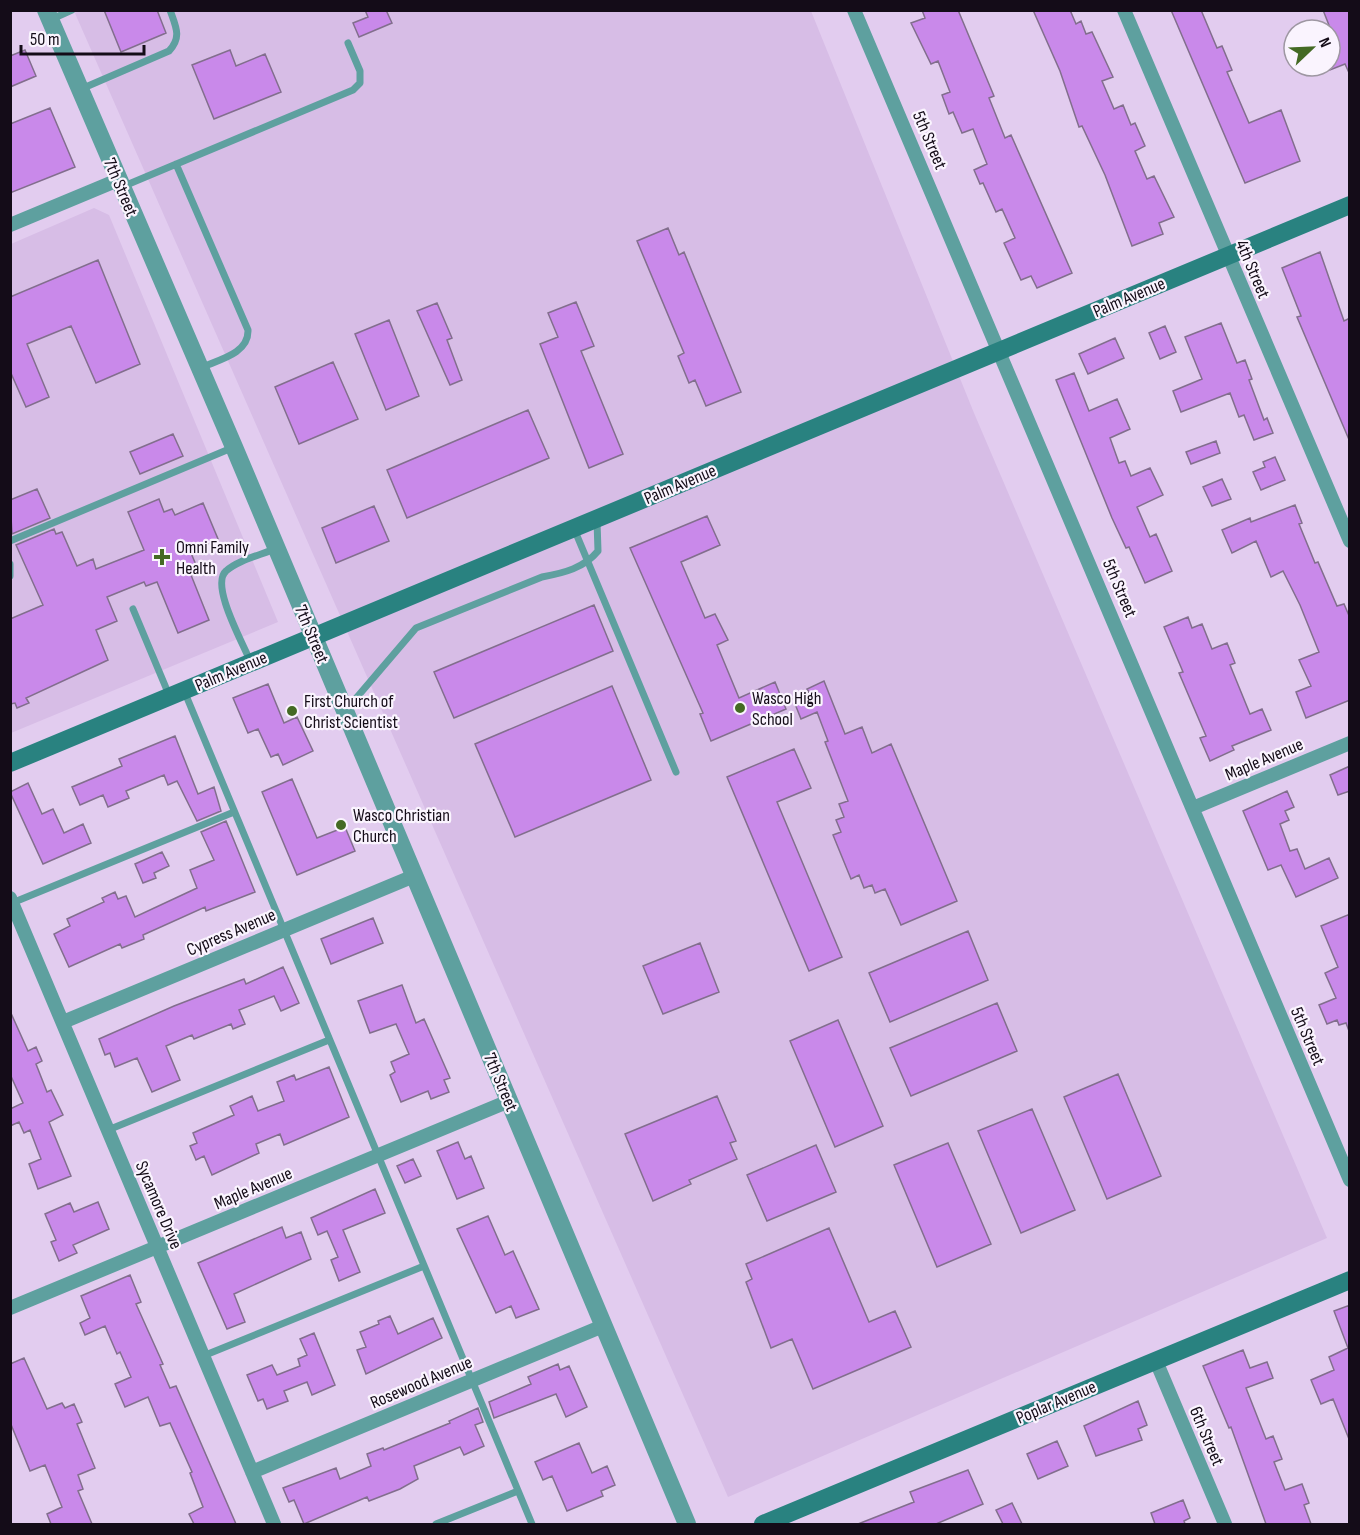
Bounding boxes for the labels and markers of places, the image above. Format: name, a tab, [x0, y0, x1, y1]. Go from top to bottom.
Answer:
place label: Omni Family Health	[176, 537, 249, 579]
marker: Omni Family Health	[153, 548, 171, 566]
place label: Wasco High School	[752, 688, 821, 730]
place label: First Church of Christ Scientist	[304, 691, 398, 733]
marker: Wasco High School	[733, 701, 747, 715]
marker: First Church of Christ Scientist	[285, 704, 299, 718]
place label: Wasco Christian Church	[353, 805, 450, 847]
marker: Wasco Christian Church	[334, 818, 348, 832]

